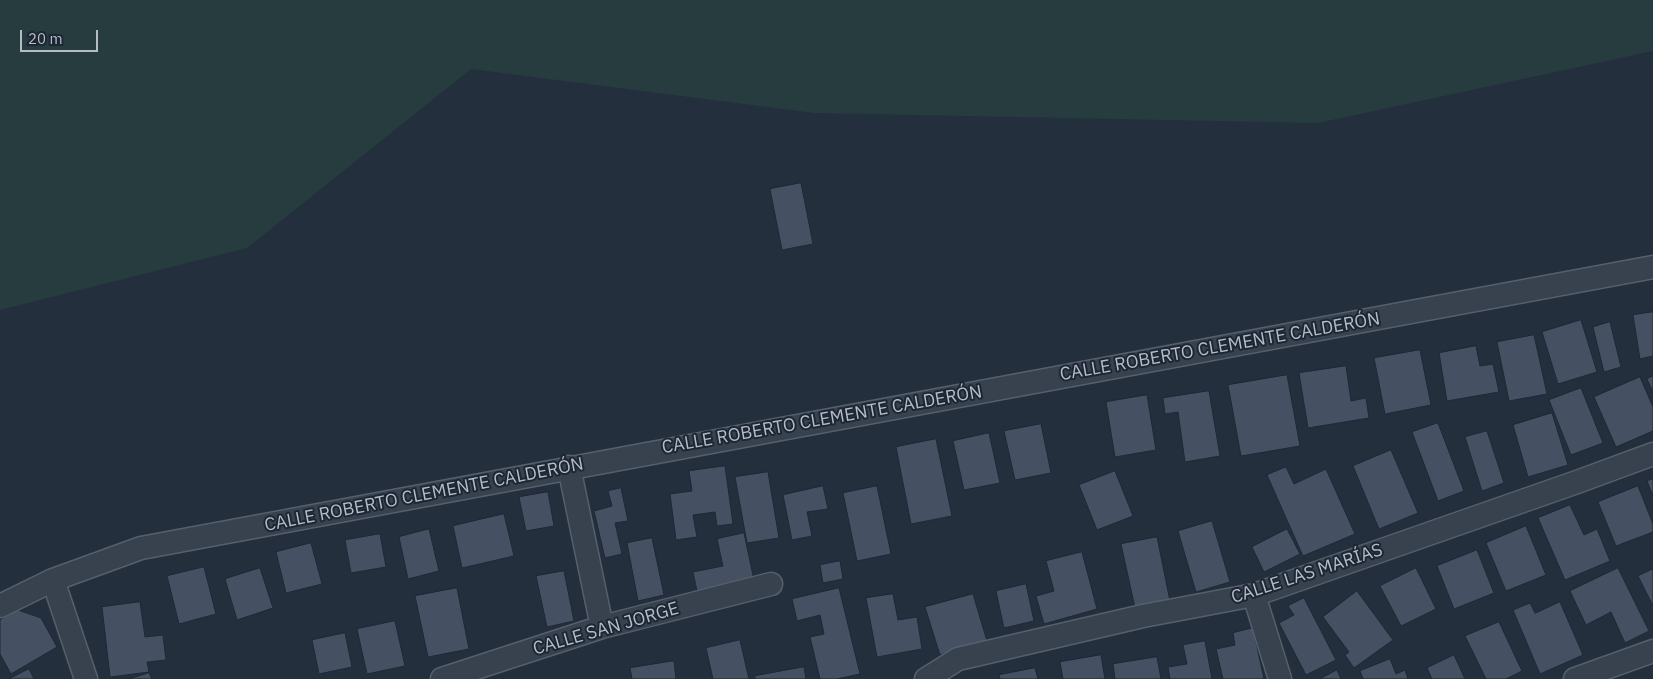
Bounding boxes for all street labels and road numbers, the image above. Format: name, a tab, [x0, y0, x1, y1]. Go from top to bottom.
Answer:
street label: CALLE ROBERTO CLEMENTE CALDERÓN	[1058, 308, 1382, 386]
street label: CALLE ROBERTO CLEMENTE CALDERÓN	[660, 381, 984, 459]
street label: CALLE ROBERTO CLEMENTE CALDERÓN	[263, 453, 585, 537]
street label: CALLE LAS MARÍAS	[1229, 539, 1385, 609]
street label: CALLE SAN JORGE	[531, 598, 681, 660]

